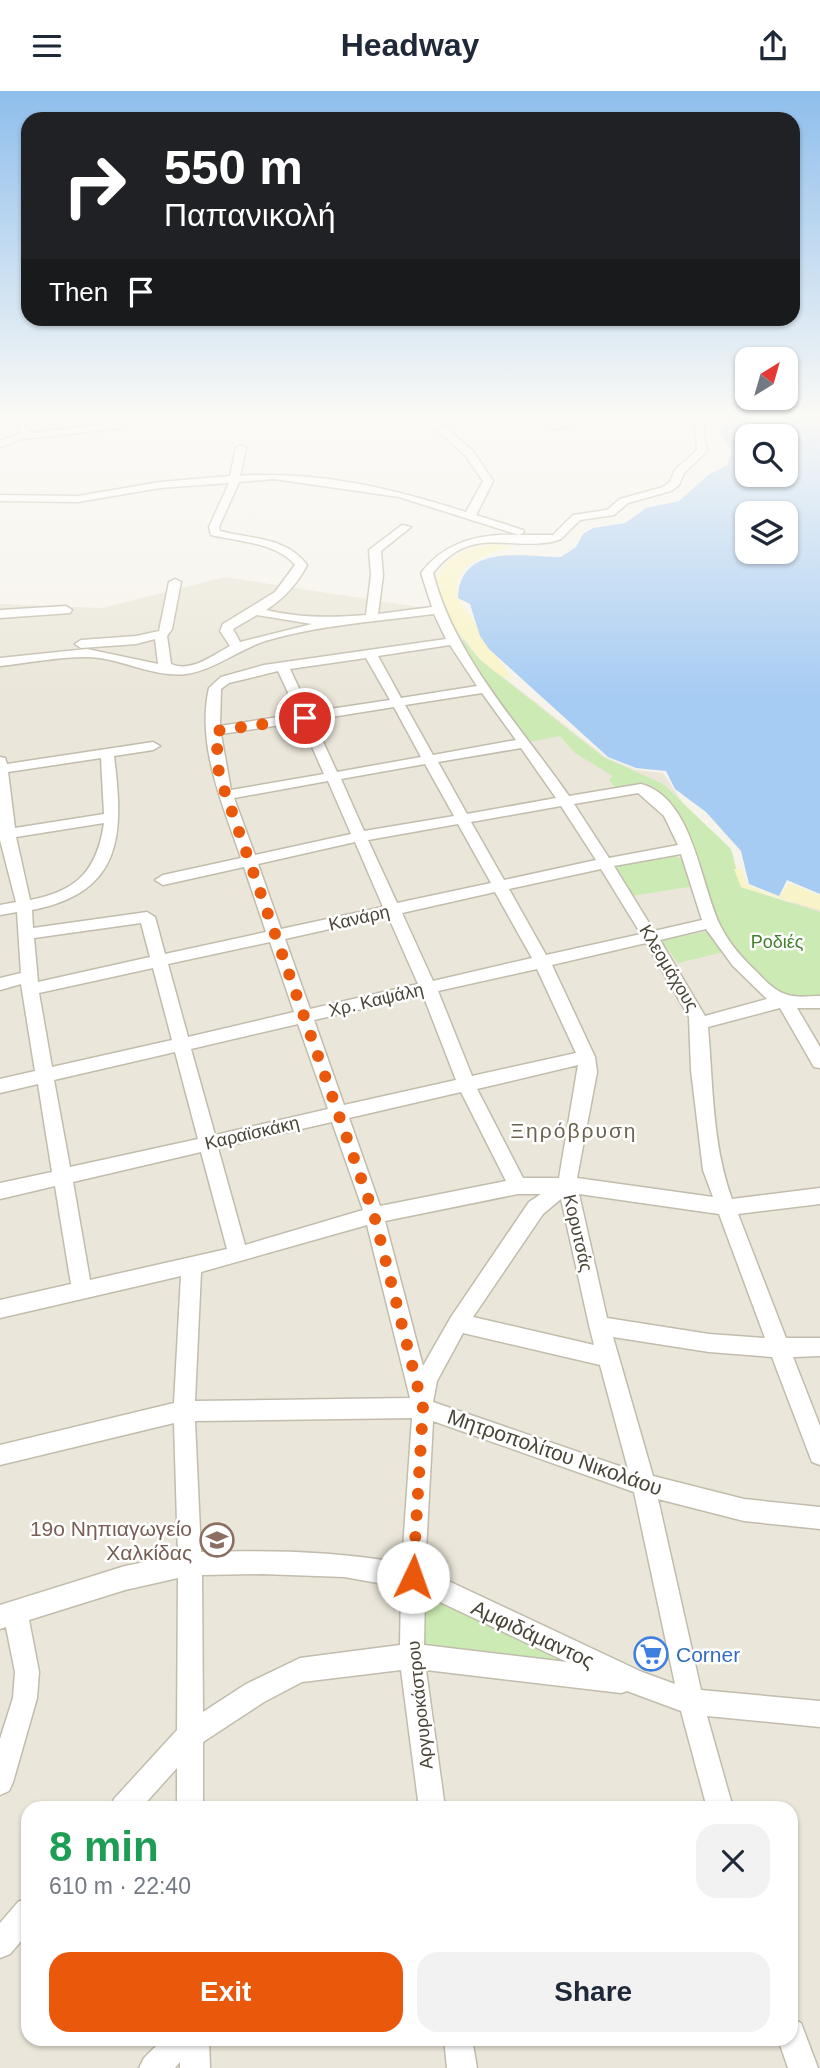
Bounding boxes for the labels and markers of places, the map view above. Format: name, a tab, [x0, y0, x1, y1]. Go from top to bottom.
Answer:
pin	[275, 688, 335, 748]
place label: 19ο Νηπιαγωγείο Χαλκίδας	[30, 1517, 192, 1564]
school or university icon: 19ο Νηπιαγωγείο Χαλκίδας	[198, 1521, 236, 1559]
supermarket icon: Corner	[632, 1635, 670, 1673]
place label: Corner	[676, 1643, 740, 1666]

